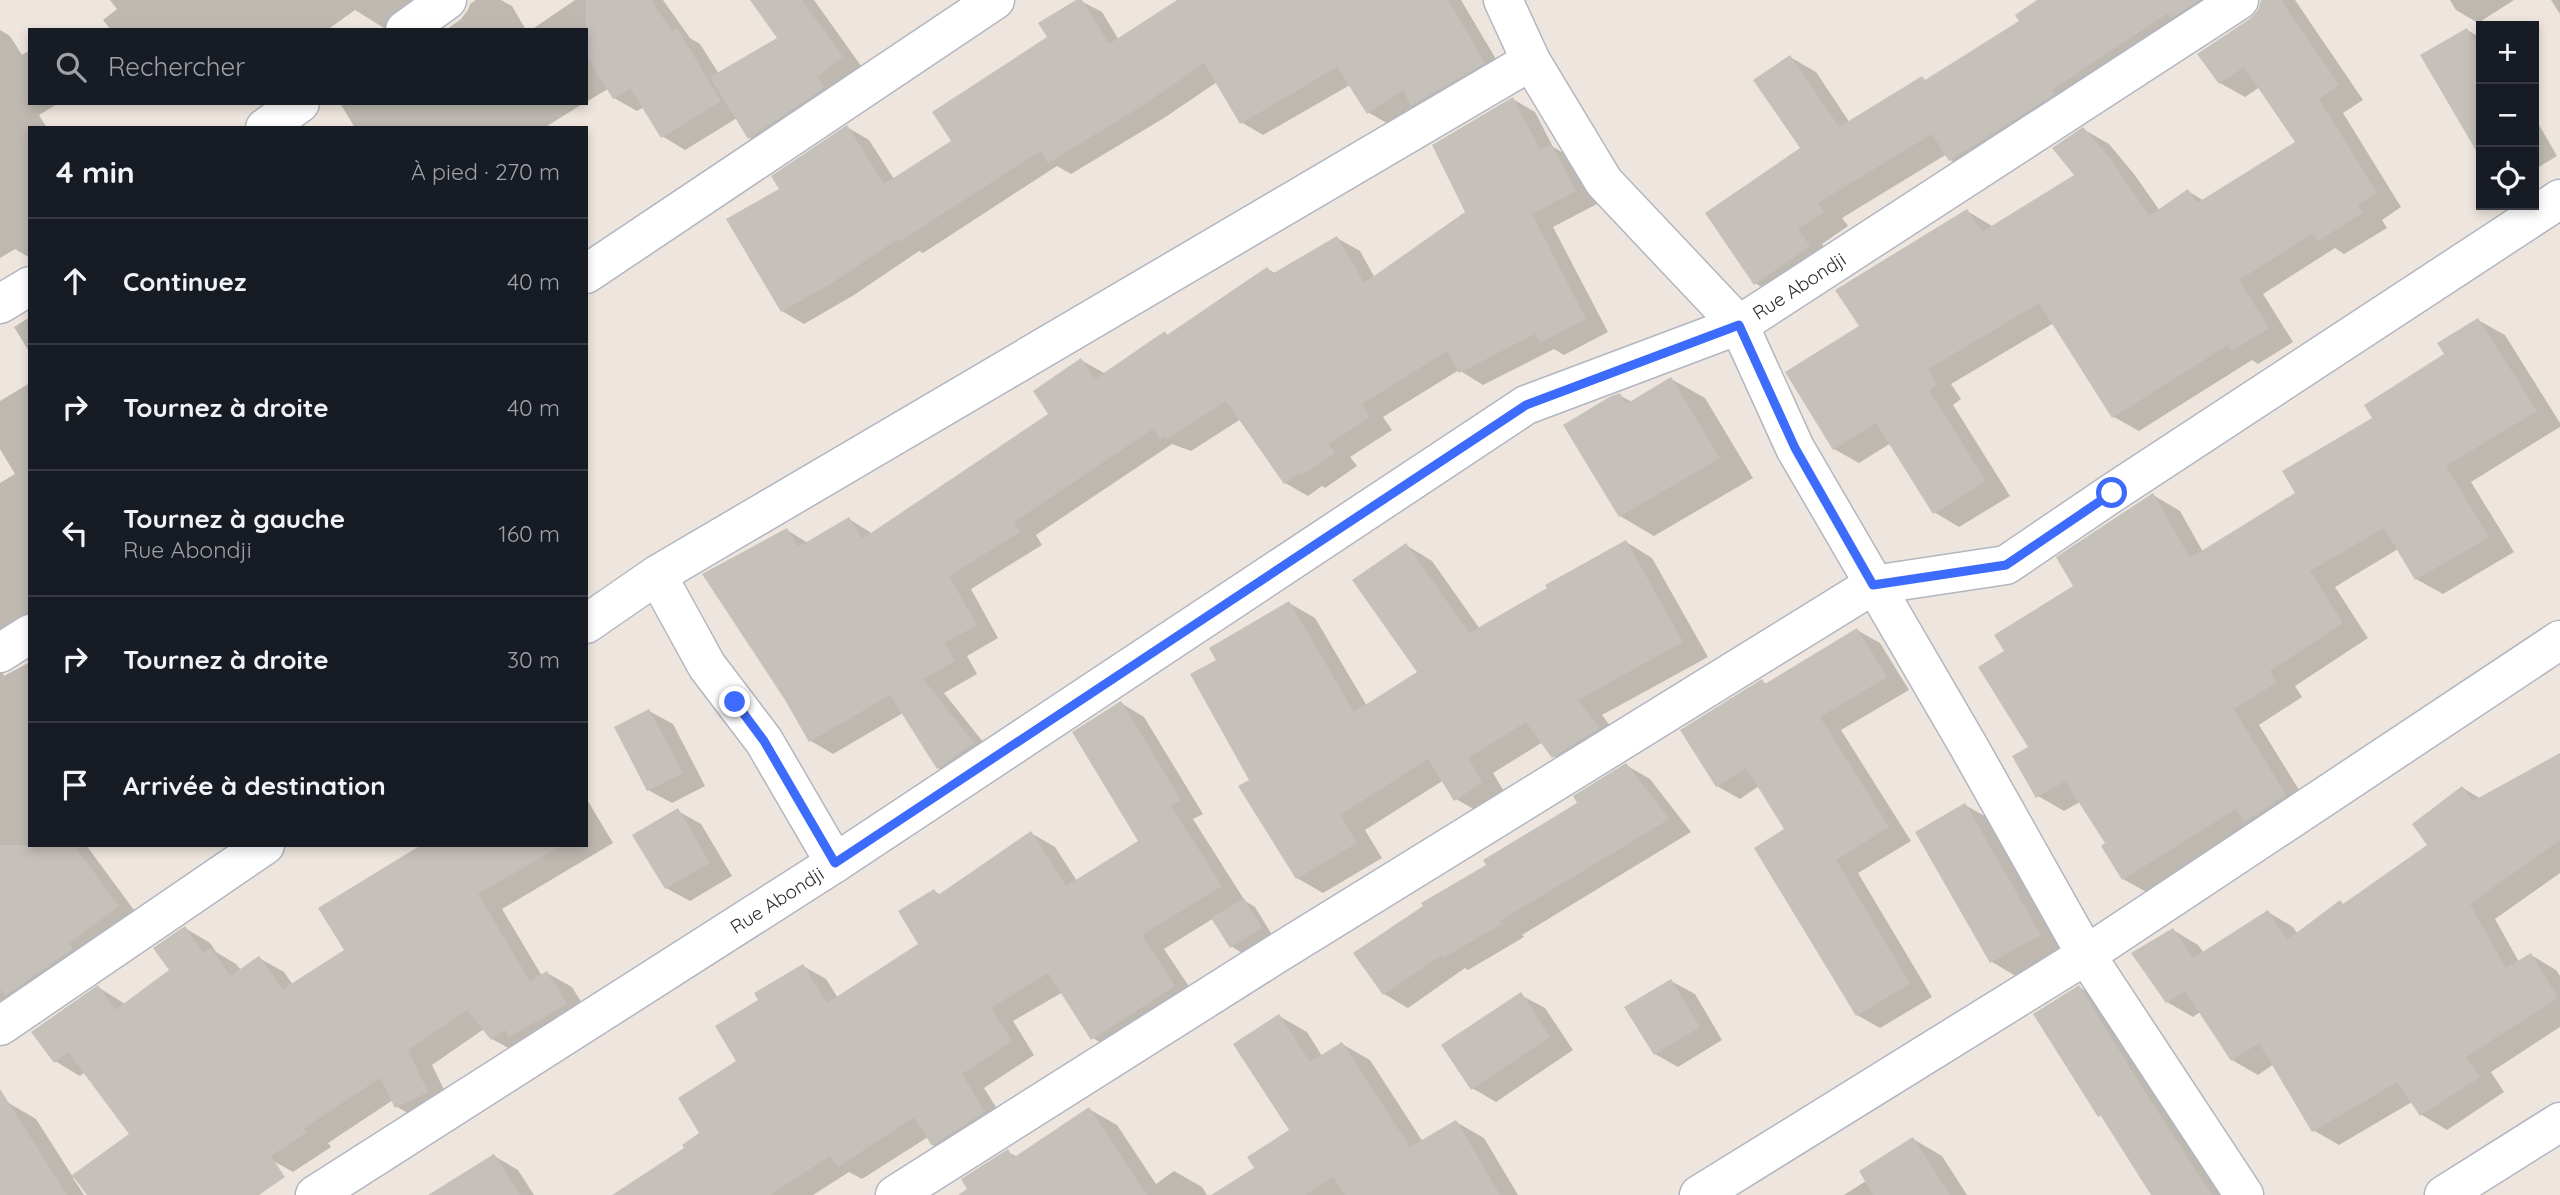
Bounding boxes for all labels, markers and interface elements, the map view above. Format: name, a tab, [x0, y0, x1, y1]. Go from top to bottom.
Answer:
map controls	[2476, 21, 2539, 210]
button: +	[2476, 21, 2539, 84]
search box	[28, 28, 588, 105]
icon: search	[52, 48, 90, 86]
text: Rechercher	[108, 50, 245, 83]
button: −	[2476, 84, 2539, 147]
button: locate	[2476, 147, 2539, 210]
text: 4 min	[56, 153, 135, 191]
text: À pied · 270 m	[411, 157, 560, 186]
street label: Rue Abondji	[1748, 247, 1850, 325]
icon: ahead	[56, 262, 94, 300]
text: Continuez	[123, 265, 246, 298]
text: 40 m	[507, 267, 560, 296]
icon: right	[56, 388, 94, 426]
text: Tournez à droite	[123, 391, 328, 424]
text: 40 m	[507, 393, 560, 422]
route start	[2096, 477, 2127, 508]
text: Tournez à gauche	[123, 502, 345, 535]
icon: left	[56, 514, 94, 552]
text: 160 m	[498, 519, 560, 548]
text: Rue Abondji	[123, 535, 252, 564]
icon: right	[56, 640, 94, 678]
text: Tournez à droite	[123, 643, 328, 676]
text: 30 m	[507, 645, 560, 674]
route end	[719, 686, 750, 717]
icon: arrive	[56, 766, 94, 804]
text: Arrivée à destination	[123, 769, 386, 802]
street label: Rue Abondji	[726, 861, 828, 939]

